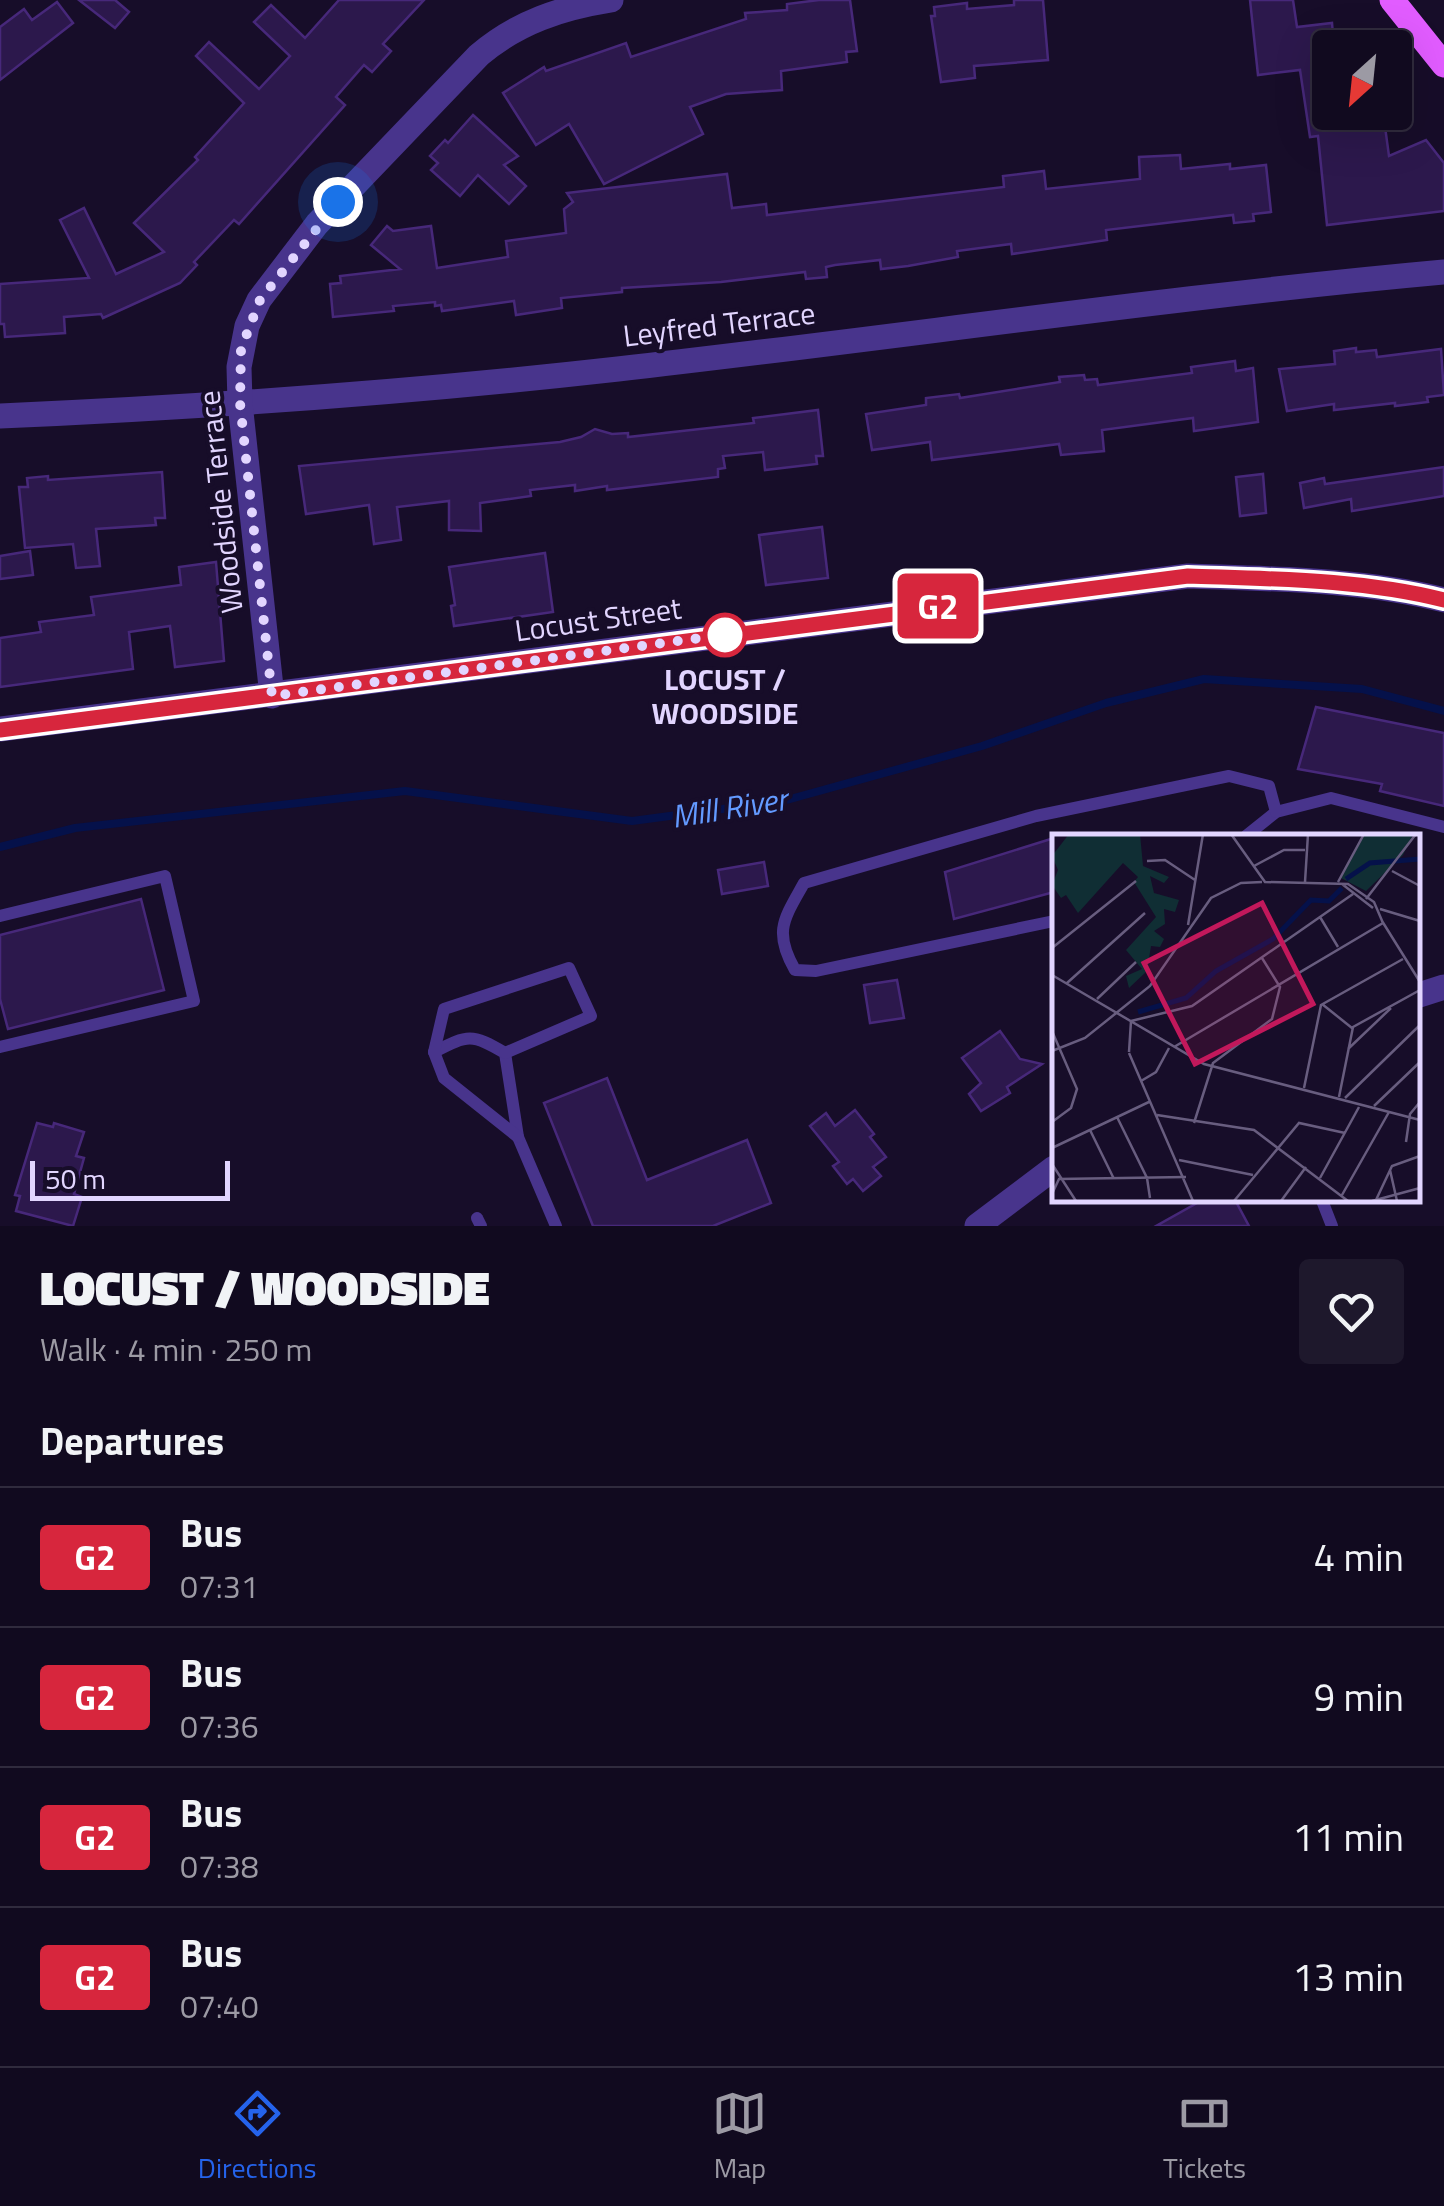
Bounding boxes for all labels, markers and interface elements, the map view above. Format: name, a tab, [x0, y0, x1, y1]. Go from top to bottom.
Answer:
north arrow	[1312, 30, 1412, 130]
map controls	[1312, 30, 1412, 130]
your location	[313, 177, 363, 227]
street label: Leyfred Terrace	[620, 289, 818, 359]
street label: Woodside Terrace	[185, 388, 255, 616]
line badge: G2	[893, 574, 983, 638]
text: G2	[918, 579, 959, 633]
street label: Locust Street	[512, 585, 685, 653]
marker: LOCUST / WOODSIDE	[704, 614, 746, 656]
place label: LOCUST / WOODSIDE	[652, 656, 798, 736]
water label: Mill River	[668, 774, 794, 840]
inset map	[1052, 834, 1419, 1201]
scale bar	[30, 1156, 230, 1200]
text: 50 m	[45, 1157, 106, 1200]
text: LOCUST / WOODSIDE	[40, 1251, 490, 1324]
button: heart	[1299, 1259, 1404, 1364]
text: Walk · 4 min · 250 m	[40, 1325, 312, 1373]
text: Departures	[40, 1412, 224, 1470]
text: Bus	[180, 1504, 242, 1562]
text: 4 min	[1314, 1528, 1404, 1586]
text: G2	[75, 1530, 116, 1584]
text: 07:31	[180, 1562, 259, 1610]
text: Bus	[180, 1644, 242, 1702]
text: 9 min	[1314, 1668, 1404, 1726]
text: G2	[75, 1670, 116, 1724]
text: 07:36	[180, 1702, 259, 1750]
text: Bus	[180, 1784, 242, 1842]
text: 11 min	[1293, 1808, 1404, 1866]
text: G2	[75, 1810, 116, 1864]
text: 07:38	[180, 1842, 259, 1890]
text: Bus	[180, 1924, 242, 1982]
text: 13 min	[1293, 1948, 1404, 2006]
text: G2	[75, 1950, 116, 2004]
text: 07:40	[180, 1982, 259, 2030]
tab: Directions	[198, 2086, 317, 2189]
tab: Map	[712, 2086, 767, 2189]
tab: Tickets	[1163, 2086, 1246, 2189]

